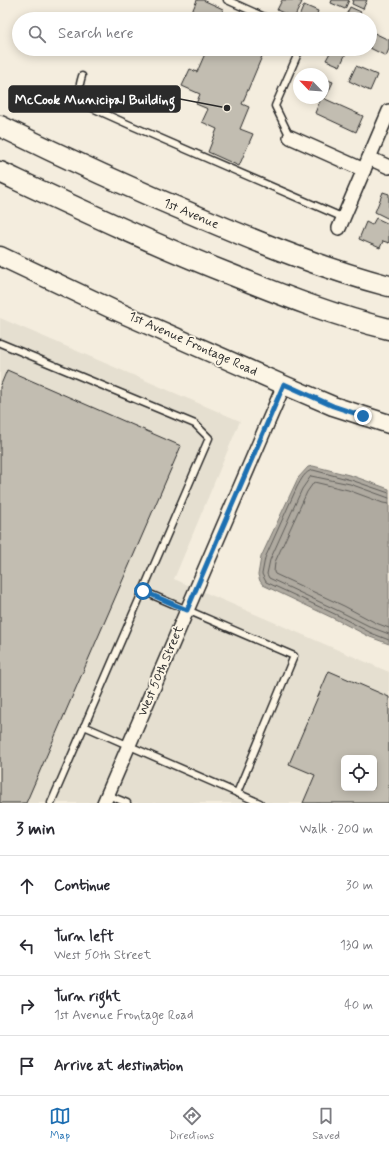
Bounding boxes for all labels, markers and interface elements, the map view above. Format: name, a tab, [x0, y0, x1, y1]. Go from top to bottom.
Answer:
search box	[12, 12, 377, 56]
icon: search	[26, 23, 48, 45]
text: Search here	[58, 24, 134, 44]
north arrow	[293, 68, 329, 104]
callout: McCook Municipal Building	[9, 86, 180, 112]
text: McCook Municipal Building	[15, 91, 176, 112]
street label: 1st Avenue	[161, 195, 221, 233]
street label: 1st Avenue Frontage Road	[125, 308, 260, 381]
route end	[354, 407, 372, 425]
route start	[134, 582, 152, 600]
street label: West 50th Street	[134, 623, 188, 719]
map controls	[341, 755, 377, 791]
button: locate	[341, 755, 377, 791]
text: 3 min	[16, 818, 55, 840]
text: Walk · 200 m	[299, 821, 373, 838]
icon: ahead	[16, 875, 38, 897]
text: Continue	[54, 876, 110, 896]
text: 30 m	[346, 877, 373, 894]
text: Turn left	[54, 927, 114, 947]
icon: left	[16, 935, 38, 957]
text: 130 m	[340, 937, 373, 954]
text: West 50th Street	[54, 947, 151, 964]
text: Turn right	[54, 987, 121, 1007]
icon: right	[16, 995, 38, 1017]
text: 40 m	[344, 997, 373, 1014]
text: 1st Avenue Frontage Road	[54, 1007, 194, 1024]
icon: arrive	[16, 1055, 38, 1077]
text: Arrive at destination	[54, 1056, 183, 1076]
tab: Map	[49, 1105, 71, 1143]
tab: Directions	[169, 1105, 214, 1143]
tab: Saved	[312, 1105, 340, 1143]

